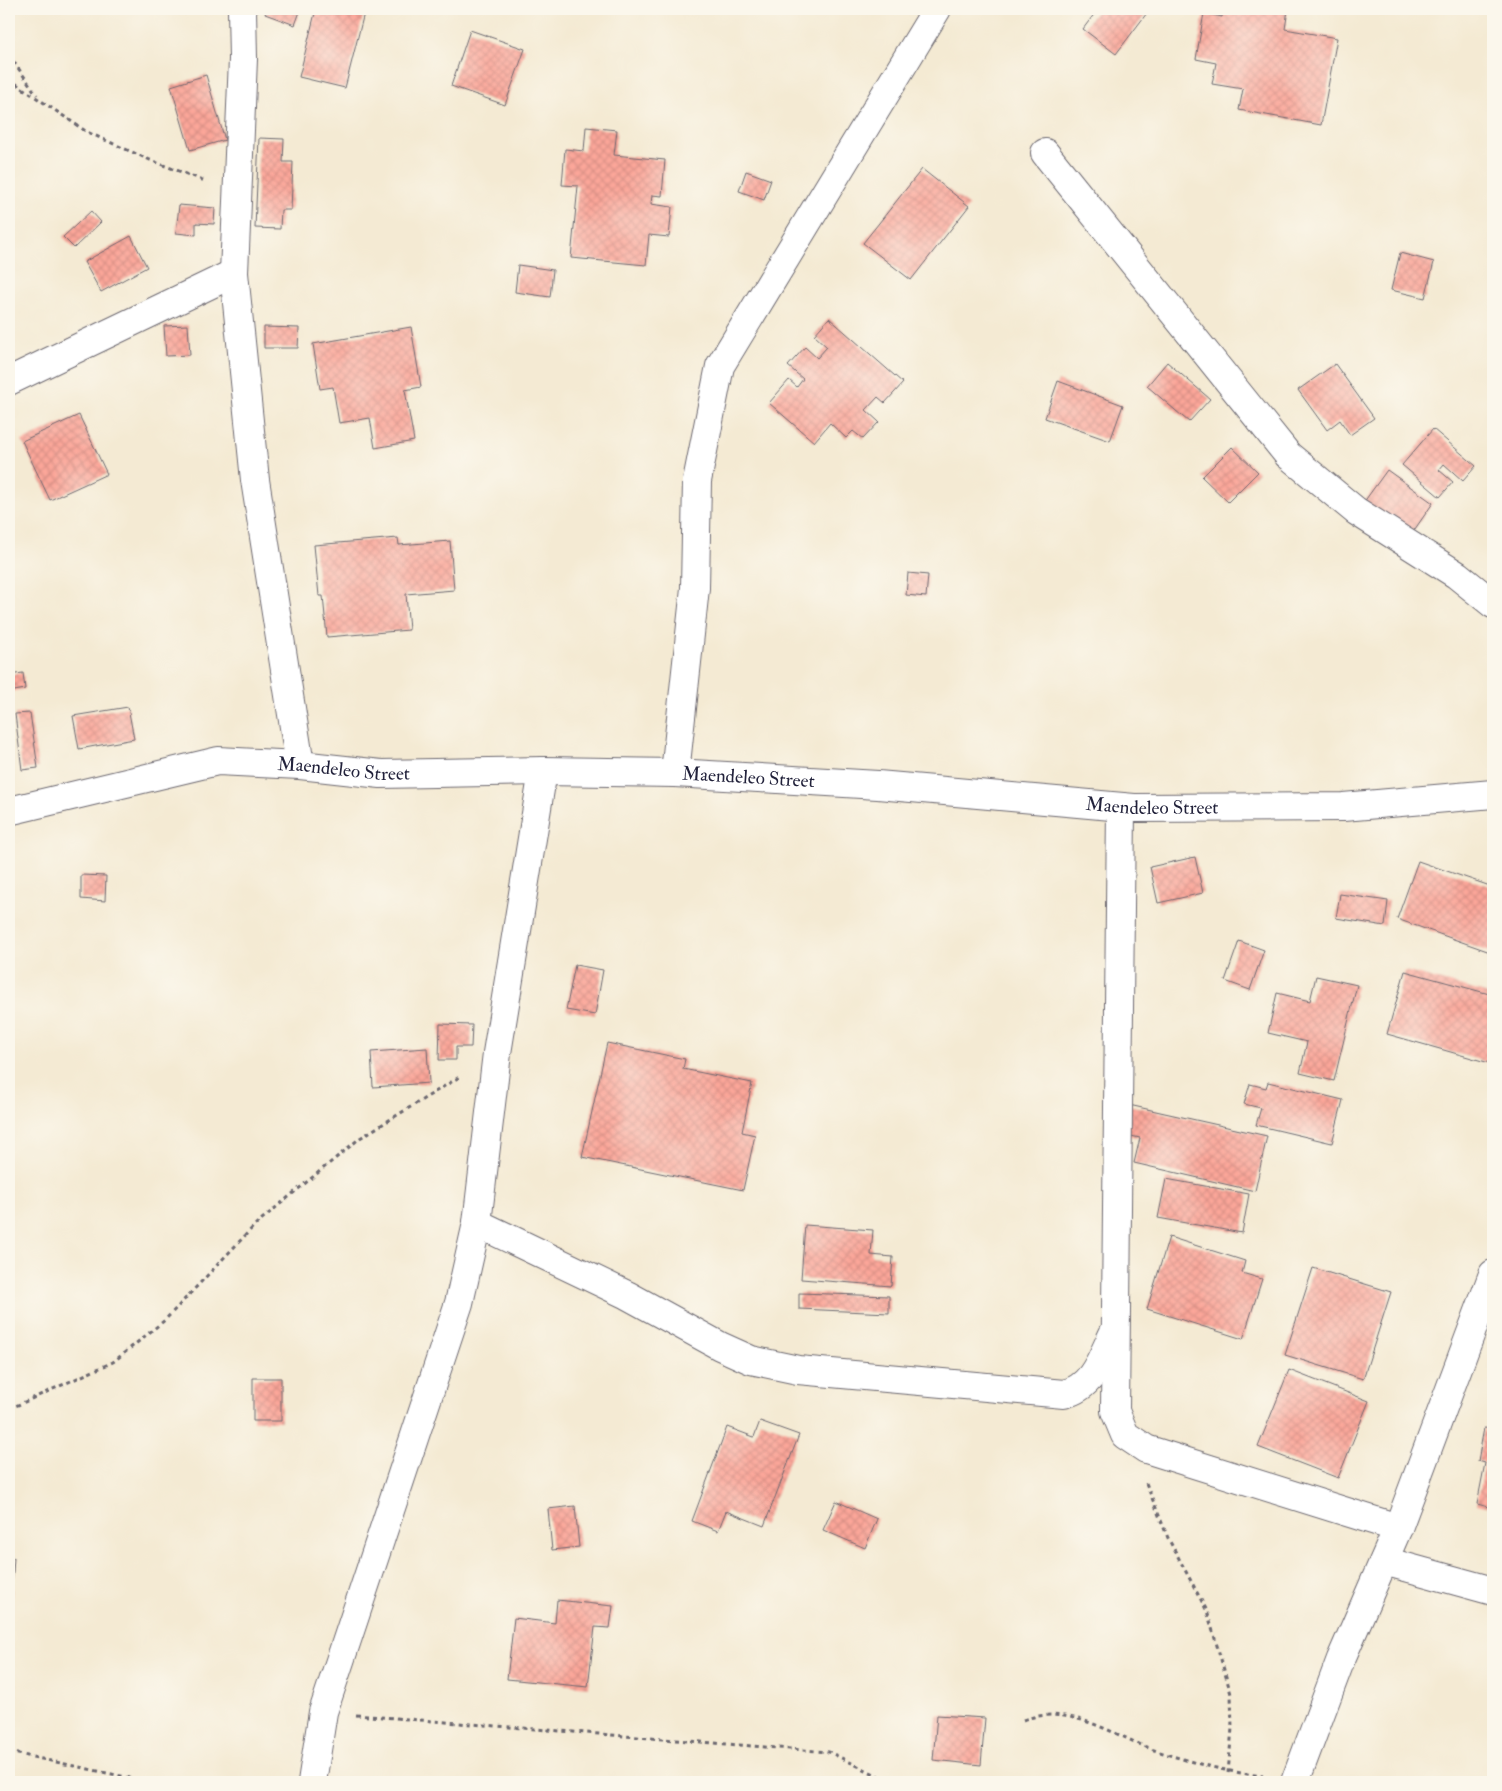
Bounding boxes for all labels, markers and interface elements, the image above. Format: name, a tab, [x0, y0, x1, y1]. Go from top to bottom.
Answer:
street label: Maendeleo Street	[277, 752, 410, 786]
street label: Maendeleo Street	[681, 761, 815, 793]
street label: Maendeleo Street	[1085, 792, 1219, 820]

